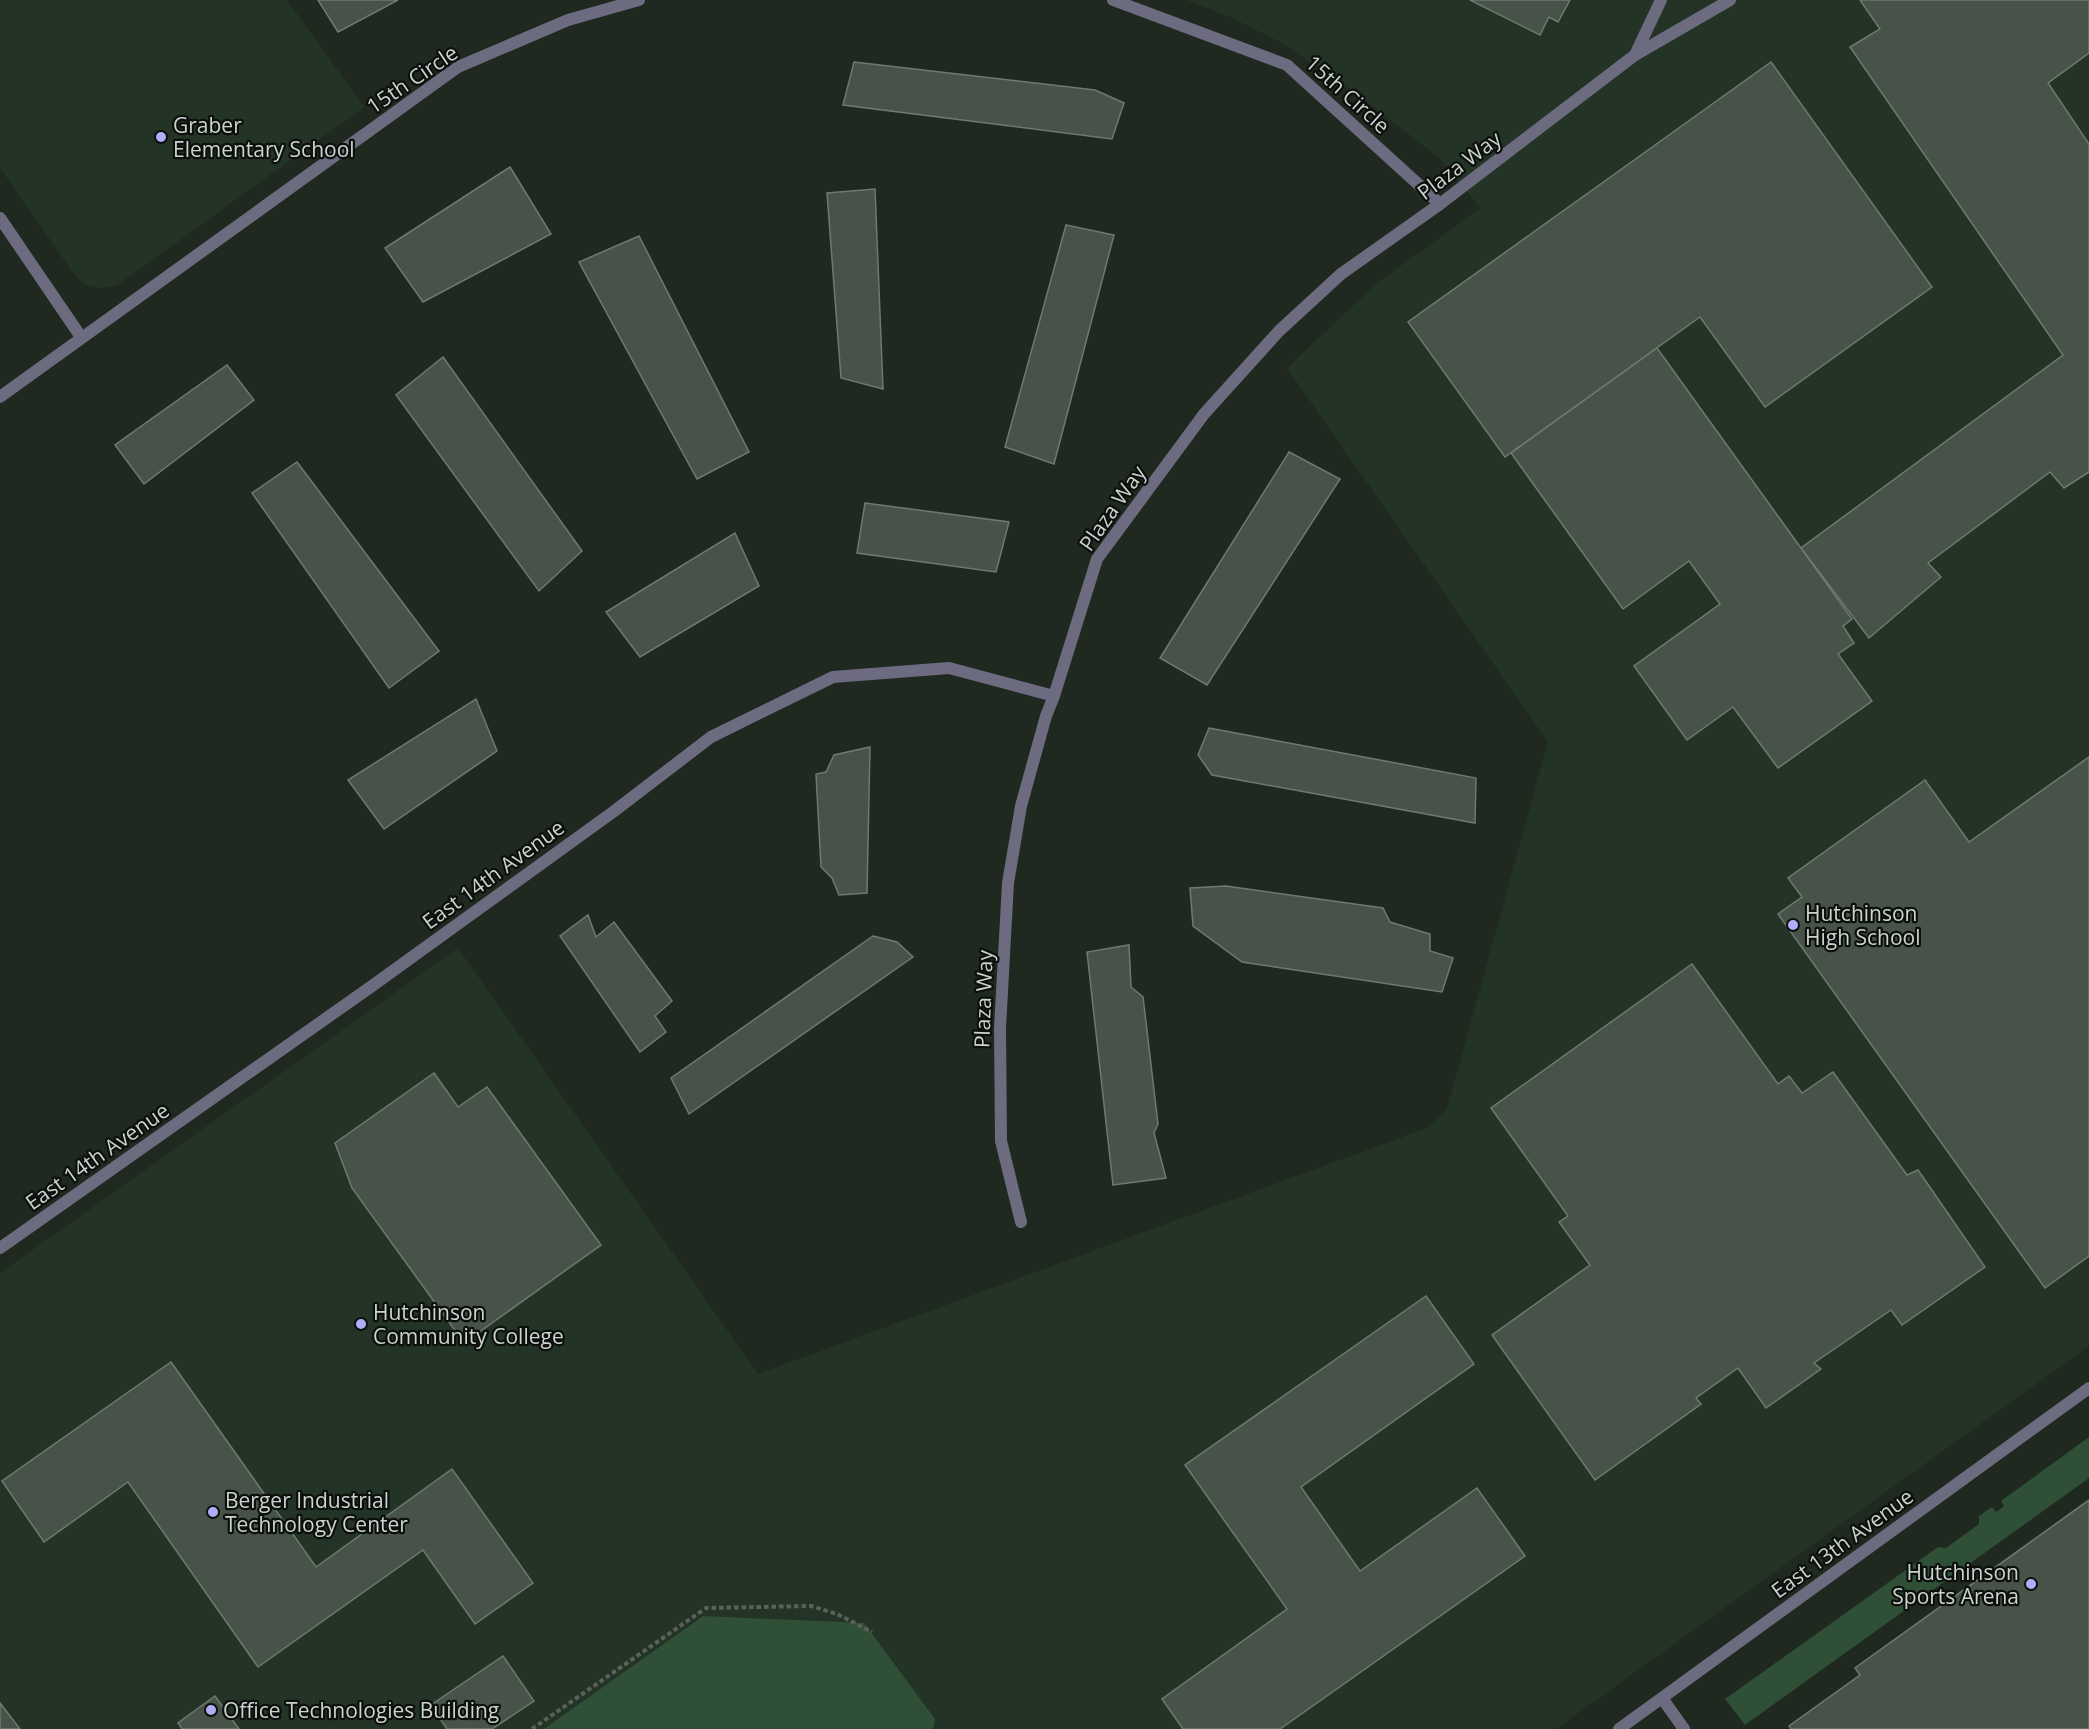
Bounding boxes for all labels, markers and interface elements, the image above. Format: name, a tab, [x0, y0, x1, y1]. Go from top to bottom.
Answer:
street label: 15th Circle	[361, 38, 463, 120]
street label: 15th Circle	[1300, 49, 1396, 139]
place label: Graber Elementary School	[173, 111, 355, 163]
street label: Plaza Way	[1411, 124, 1507, 206]
marker: Graber Elementary School	[154, 130, 168, 144]
street label: Plaza Way	[1072, 459, 1152, 556]
street label: East 14th Avenue	[416, 813, 570, 935]
place label: Hutchinson High School	[1805, 899, 1921, 951]
marker: Hutchinson High School	[1786, 918, 1800, 932]
street label: Plaza Way	[967, 949, 999, 1049]
street label: East 14th Avenue	[20, 1096, 174, 1216]
place label: Hutchinson Community College	[373, 1298, 564, 1350]
marker: Hutchinson Community College	[354, 1317, 368, 1331]
street label: East 13th Avenue	[1765, 1482, 1919, 1604]
place label: Berger Industrial Technology Center	[225, 1486, 408, 1538]
marker: Berger Industrial Technology Center	[206, 1505, 220, 1519]
place label: Hutchinson Sports Arena	[1892, 1558, 2019, 1610]
marker: Hutchinson Sports Arena	[2024, 1577, 2038, 1591]
place label: Office Technologies Building	[223, 1696, 499, 1724]
marker: Office Technologies Building	[204, 1703, 218, 1717]

